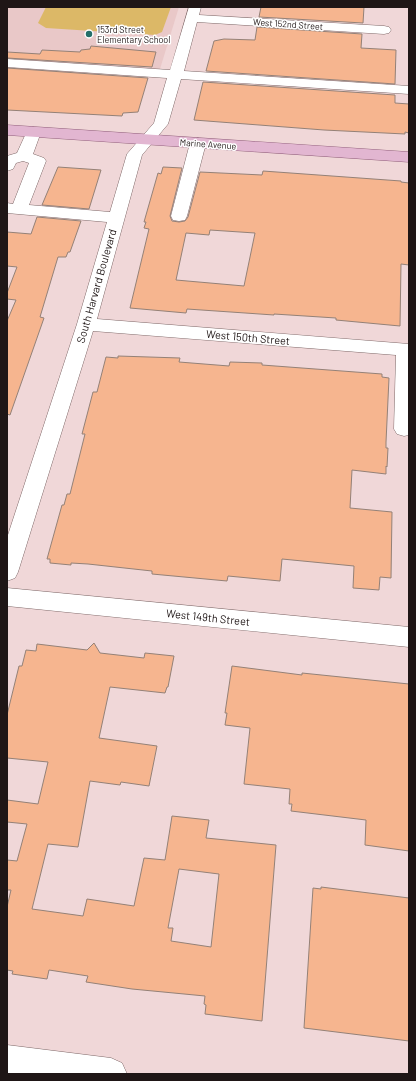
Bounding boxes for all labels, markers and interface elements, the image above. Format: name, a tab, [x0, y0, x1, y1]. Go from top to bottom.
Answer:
street label: West 152nd Street	[253, 16, 323, 32]
place label: 153rd Street Elementary School	[97, 24, 170, 45]
marker: 153rd Street Elementary School	[84, 29, 94, 39]
street label: Marine Avenue	[179, 137, 237, 151]
street label: South Harvard Boulevard	[73, 227, 119, 345]
street label: West 150th Street	[205, 327, 291, 347]
street label: West 149th Street	[165, 606, 251, 628]

